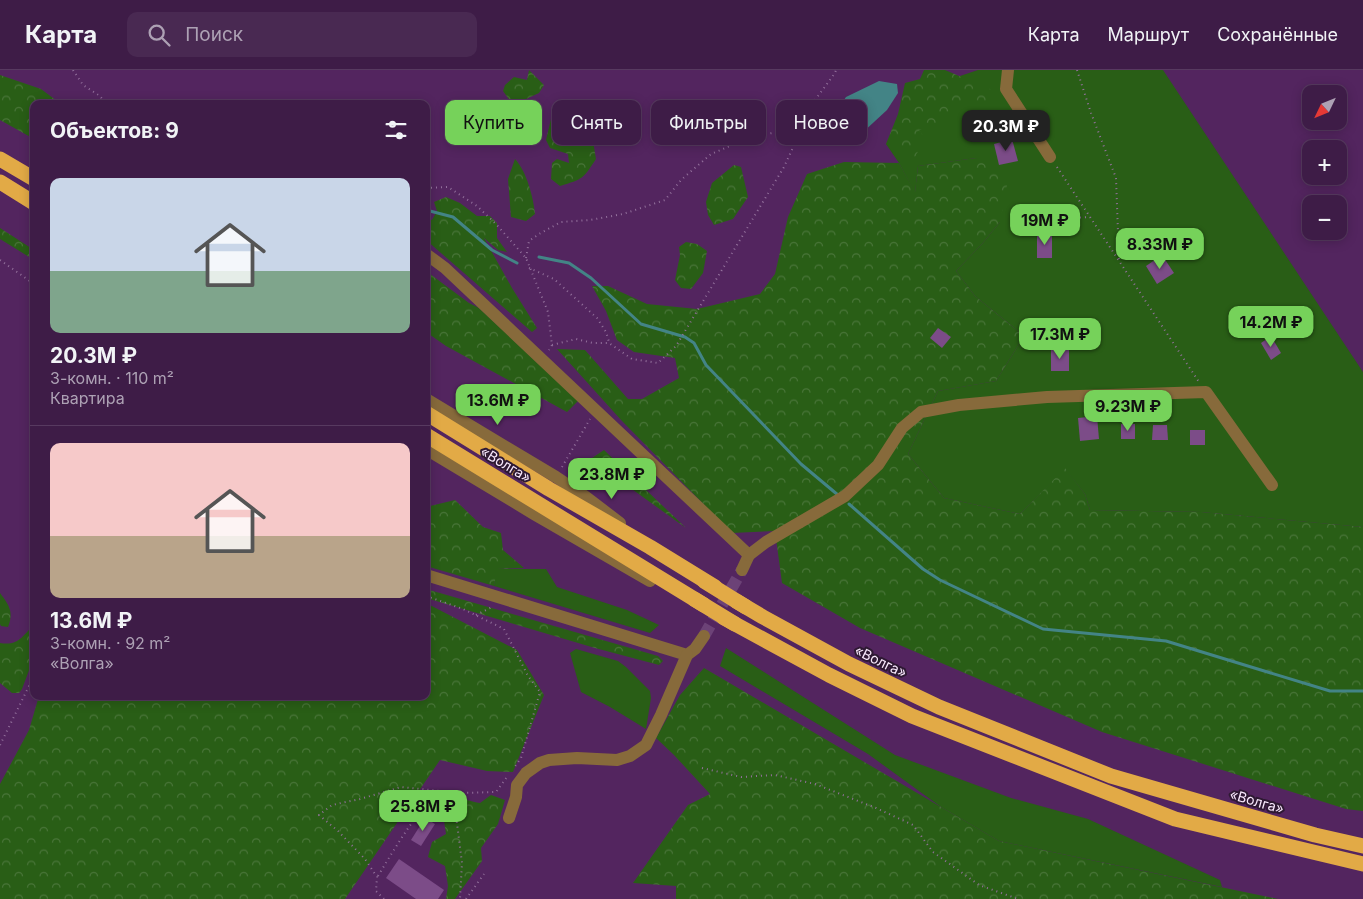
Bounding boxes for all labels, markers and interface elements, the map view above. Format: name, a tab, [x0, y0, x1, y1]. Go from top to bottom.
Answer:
search box	[127, 12, 477, 57]
text: Карта	[25, 20, 97, 49]
icon: search	[145, 21, 173, 49]
text: Поиск	[185, 23, 243, 46]
text: Карта	[1028, 24, 1080, 45]
text: Маршрут	[1108, 24, 1189, 45]
text: Сохранённые	[1217, 24, 1338, 45]
north arrow	[1302, 85, 1348, 130]
map controls	[1302, 85, 1347, 240]
chip: Купить	[445, 100, 542, 145]
chip: Снять	[552, 100, 641, 145]
chip: Фильтры	[651, 100, 766, 145]
chip: Новое	[776, 100, 867, 145]
pin: 20.3M ₽	[960, 109, 1052, 152]
icon: filters	[382, 116, 410, 144]
text: 20.3M ₽	[973, 116, 1039, 136]
text: Объектов: 9	[50, 118, 179, 143]
button: +	[1302, 140, 1347, 185]
button: −	[1302, 195, 1347, 240]
pin: 19M ₽	[1010, 204, 1080, 246]
icon: home	[185, 210, 275, 300]
text: 19M ₽	[1021, 210, 1069, 230]
pin: 8.33M ₽	[1114, 228, 1206, 270]
text: 8.33M ₽	[1127, 234, 1193, 254]
pin: 14.2M ₽	[1225, 306, 1317, 348]
text: 14.2M ₽	[1239, 312, 1303, 332]
pin: 17.3M ₽	[1014, 318, 1106, 360]
text: 17.3M ₽	[1030, 324, 1090, 344]
text: 20.3M ₽	[50, 343, 137, 368]
text: 3-комн. · 110 m²	[50, 368, 174, 388]
pin: 13.6M ₽	[452, 384, 544, 426]
text: Квартира	[50, 388, 125, 408]
text: 13.6M ₽	[467, 390, 529, 410]
pin: 9.23M ₽	[1082, 390, 1174, 432]
text: 9.23M ₽	[1095, 396, 1161, 416]
street label: «Волга»	[478, 442, 534, 486]
pin: 23.8M ₽	[566, 458, 658, 500]
text: 23.8M ₽	[579, 464, 645, 484]
icon: home	[185, 476, 275, 566]
text: 13.6M ₽	[50, 608, 132, 633]
text: 3-комн. · 92 m²	[50, 633, 170, 653]
street label: «Волга»	[852, 641, 910, 681]
text: «Волга»	[50, 653, 114, 673]
street label: «Волга»	[1228, 785, 1286, 817]
pin: 25.8M ₽	[377, 790, 469, 832]
text: 25.8M ₽	[390, 796, 456, 816]

